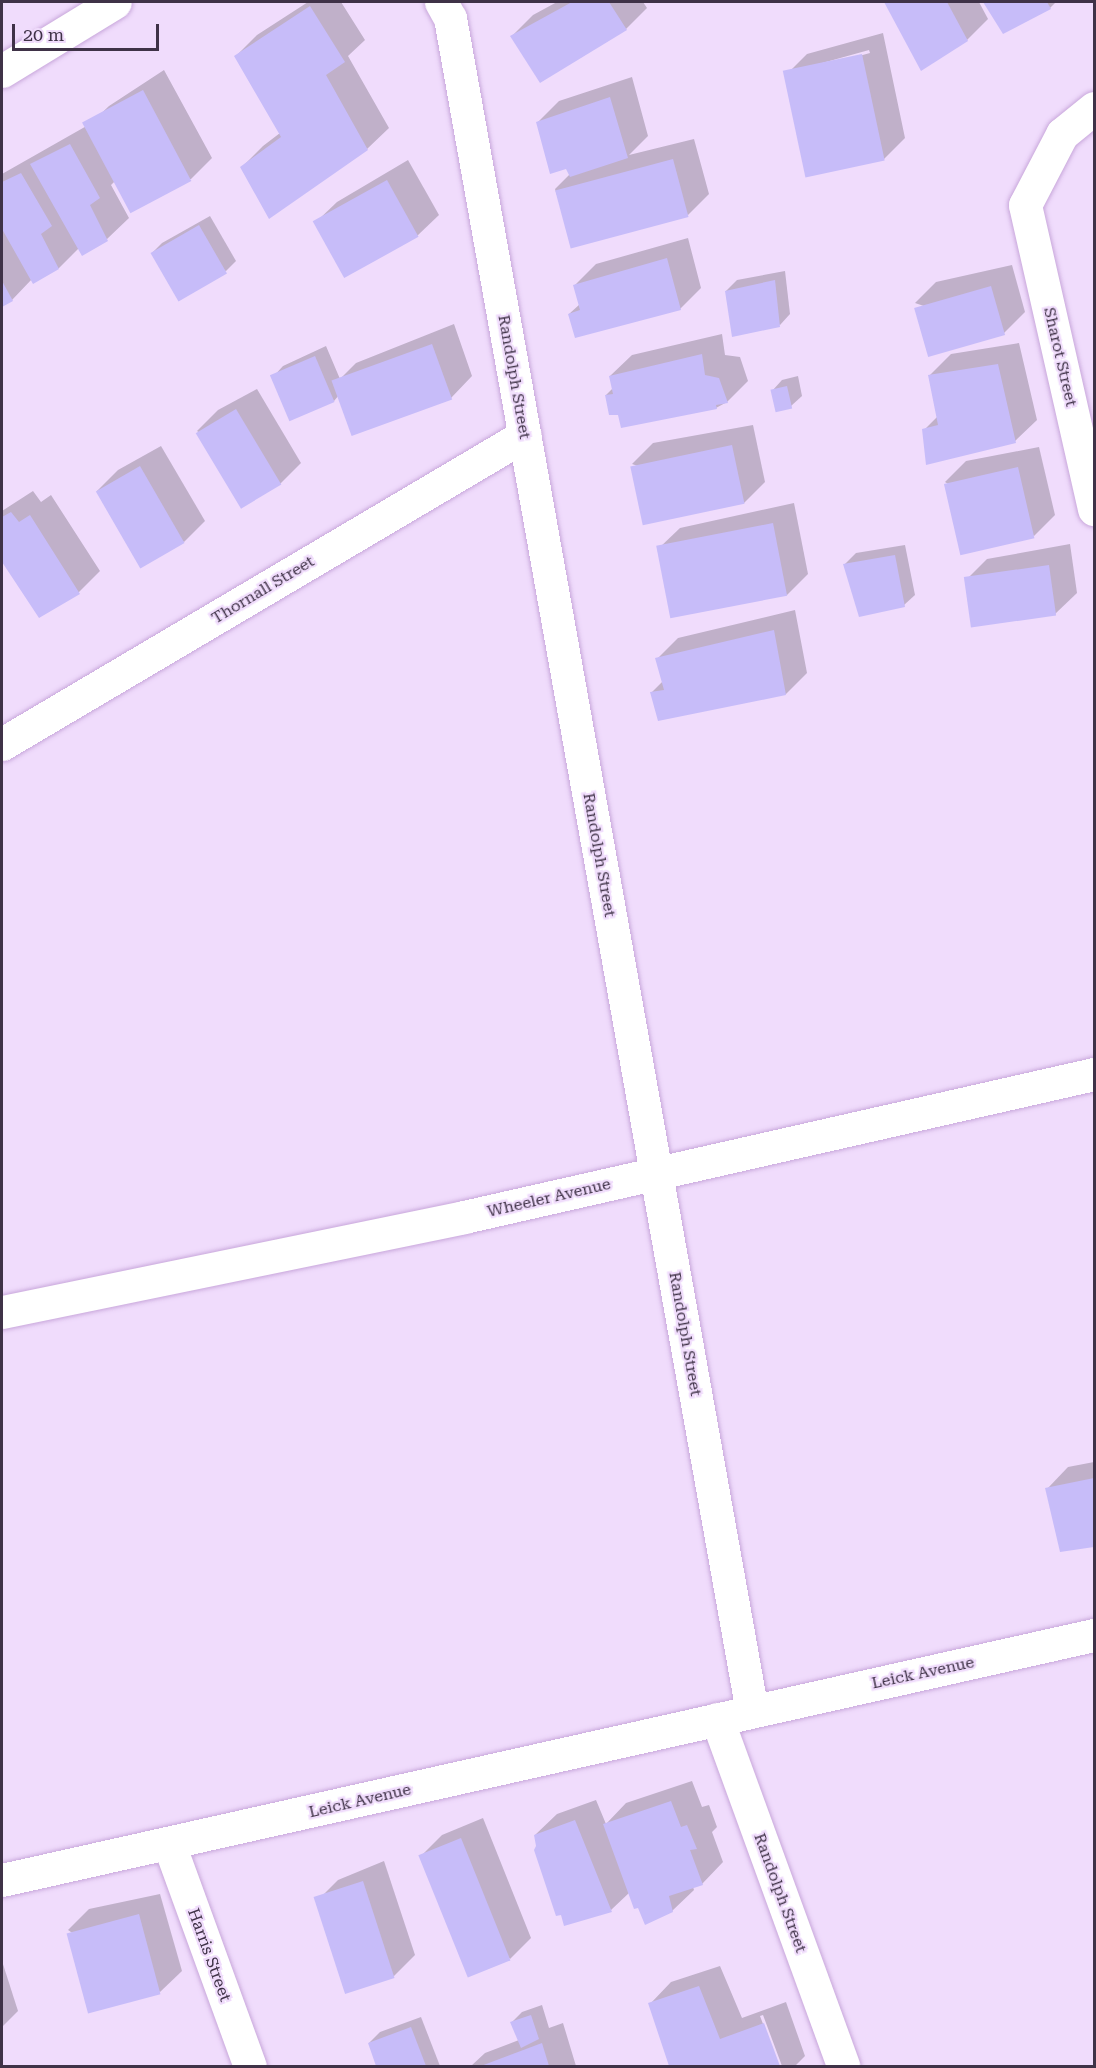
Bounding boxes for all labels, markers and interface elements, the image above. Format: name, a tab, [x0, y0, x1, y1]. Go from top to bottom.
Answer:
scale bar	[15, 12, 162, 50]
text: 20 m	[23, 24, 64, 45]
street label: Sharot Street	[1039, 306, 1081, 408]
street label: Randolph Street	[494, 313, 534, 441]
street label: Thornall Street	[208, 552, 318, 628]
street label: Randolph Street	[579, 791, 619, 919]
street label: Wheeler Avenue	[485, 1174, 613, 1222]
street label: Randolph Street	[665, 1270, 705, 1398]
street label: Leick Avenue	[870, 1653, 976, 1693]
street label: Leick Avenue	[307, 1780, 413, 1822]
street label: Randolph Street	[749, 1831, 811, 1955]
street label: Harris Street	[183, 1906, 235, 2004]

